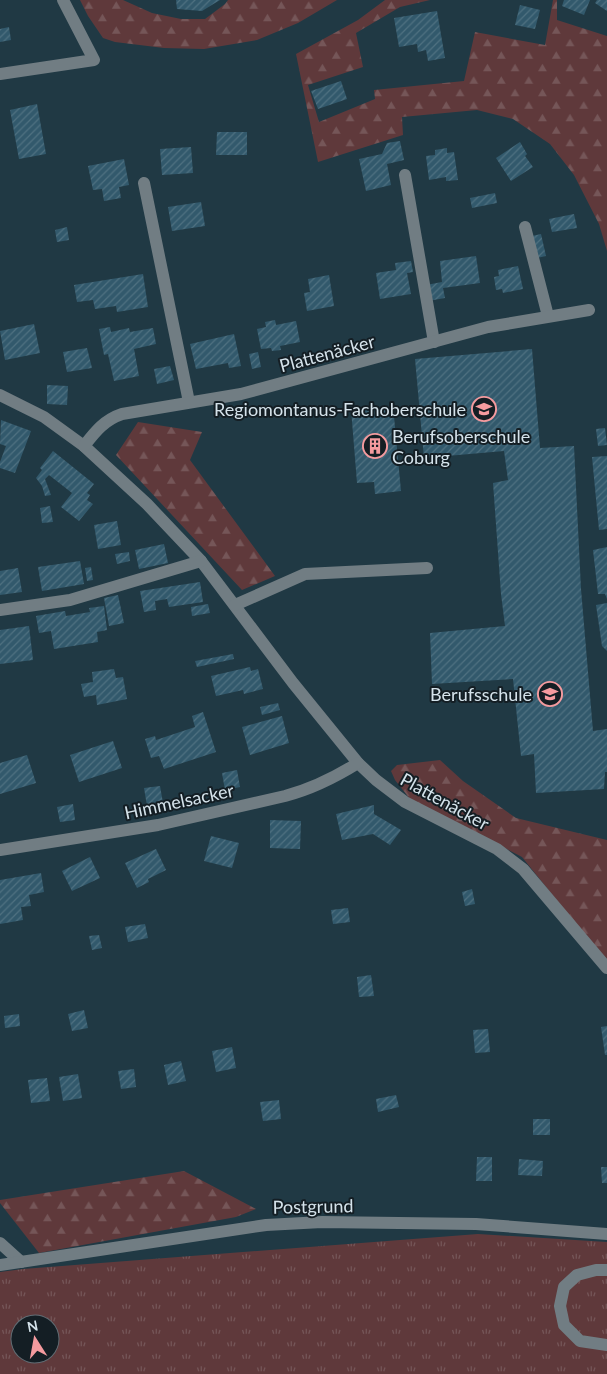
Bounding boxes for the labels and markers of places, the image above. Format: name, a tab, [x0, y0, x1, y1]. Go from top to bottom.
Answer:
school or university icon: Regiomontanus-Fachoberschule	[471, 396, 497, 422]
place label: Regiomontanus-Fachoberschule	[214, 398, 466, 420]
place label: Berufsoberschule Coburg	[392, 425, 530, 468]
building icon: Berufsoberschule Coburg	[362, 433, 388, 459]
school or university icon: Berufsschule	[537, 681, 563, 707]
place label: Berufsschule	[430, 683, 532, 705]

